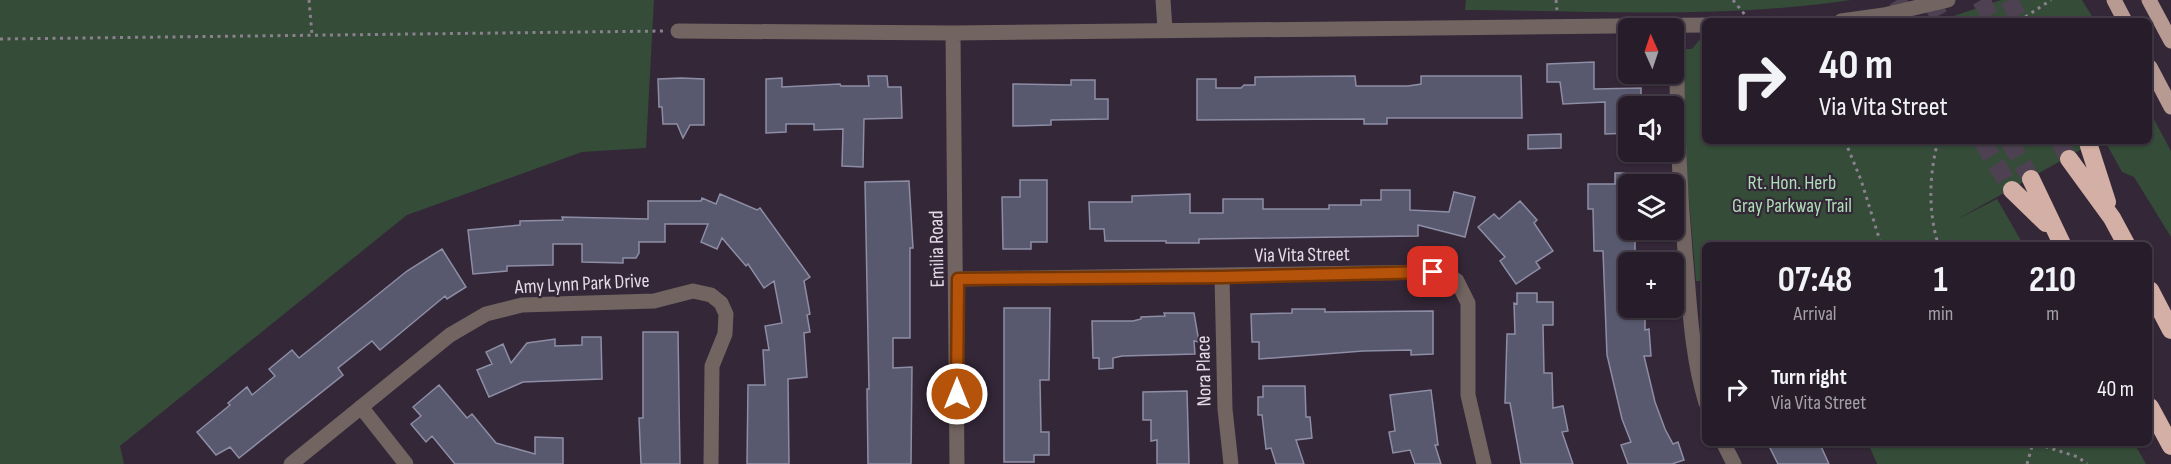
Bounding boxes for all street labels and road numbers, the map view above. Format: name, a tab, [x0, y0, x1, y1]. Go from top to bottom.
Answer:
street label: Emilia Road	[924, 210, 950, 288]
street label: Via Vita Street	[1254, 242, 1350, 268]
street label: Amy Lynn Park Drive	[513, 268, 650, 300]
street label: Nora Place	[1191, 335, 1217, 406]

